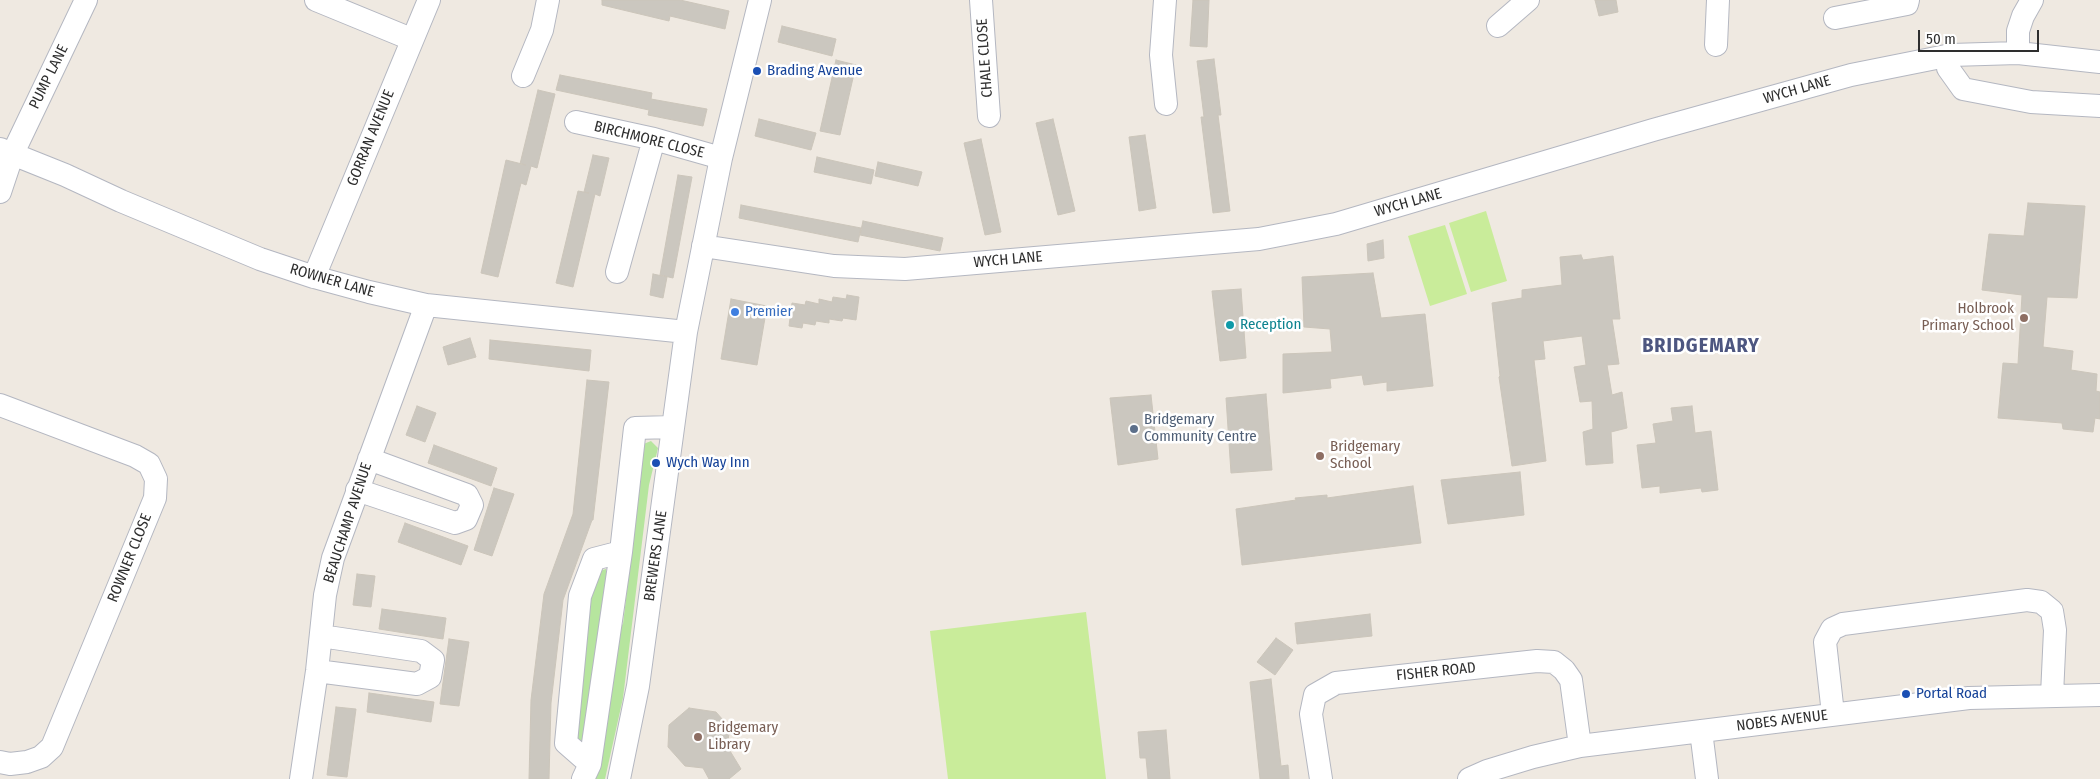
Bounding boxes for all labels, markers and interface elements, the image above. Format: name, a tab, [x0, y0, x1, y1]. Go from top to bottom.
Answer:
street label: CHALE CLOSE	[973, 18, 997, 98]
scale bar	[1920, 20, 2041, 52]
text: 50 m	[1926, 30, 1956, 48]
street label: PUMP LANE	[26, 42, 72, 112]
place label: Brading Avenue	[767, 62, 863, 80]
marker: Brading Avenue	[751, 65, 763, 77]
street label: WYCH LANE	[1761, 72, 1833, 108]
street label: GORRAN AVENUE	[344, 87, 398, 189]
street label: BIRCHMORE CLOSE	[592, 118, 706, 162]
street label: WYCH LANE	[1372, 185, 1444, 221]
street label: WYCH LANE	[973, 248, 1043, 272]
street label: ROWNER LANE	[288, 260, 376, 302]
place label: Holbrook Primary School	[1922, 300, 2014, 335]
place label: Premier	[745, 303, 793, 321]
marker: Premier	[729, 306, 741, 318]
marker: Holbrook Primary School	[2018, 312, 2030, 324]
place label: Reception	[1240, 316, 1301, 334]
marker: Reception	[1224, 319, 1236, 331]
district label: BRIDGEMARY	[1641, 334, 1761, 358]
place label: Bridgemary Community Centre	[1144, 411, 1257, 446]
marker: Bridgemary Community Centre	[1128, 423, 1140, 435]
place label: Bridgemary School	[1330, 438, 1400, 473]
marker: Bridgemary School	[1314, 450, 1326, 462]
place label: Wych Way Inn	[666, 454, 750, 472]
marker: Wych Way Inn	[650, 457, 662, 469]
street label: BEAUCHAMP AVENUE	[320, 460, 376, 586]
street label: BREWERS LANE	[641, 509, 671, 603]
street label: ROWNER CLOSE	[104, 511, 156, 605]
street label: FISHER ROAD	[1395, 659, 1477, 685]
place label: Portal Road	[1916, 685, 1987, 703]
marker: Portal Road	[1900, 688, 1912, 700]
street label: NOBES AVENUE	[1735, 706, 1829, 736]
place label: Bridgemary Library	[708, 719, 778, 754]
marker: Bridgemary Library	[692, 731, 704, 743]

